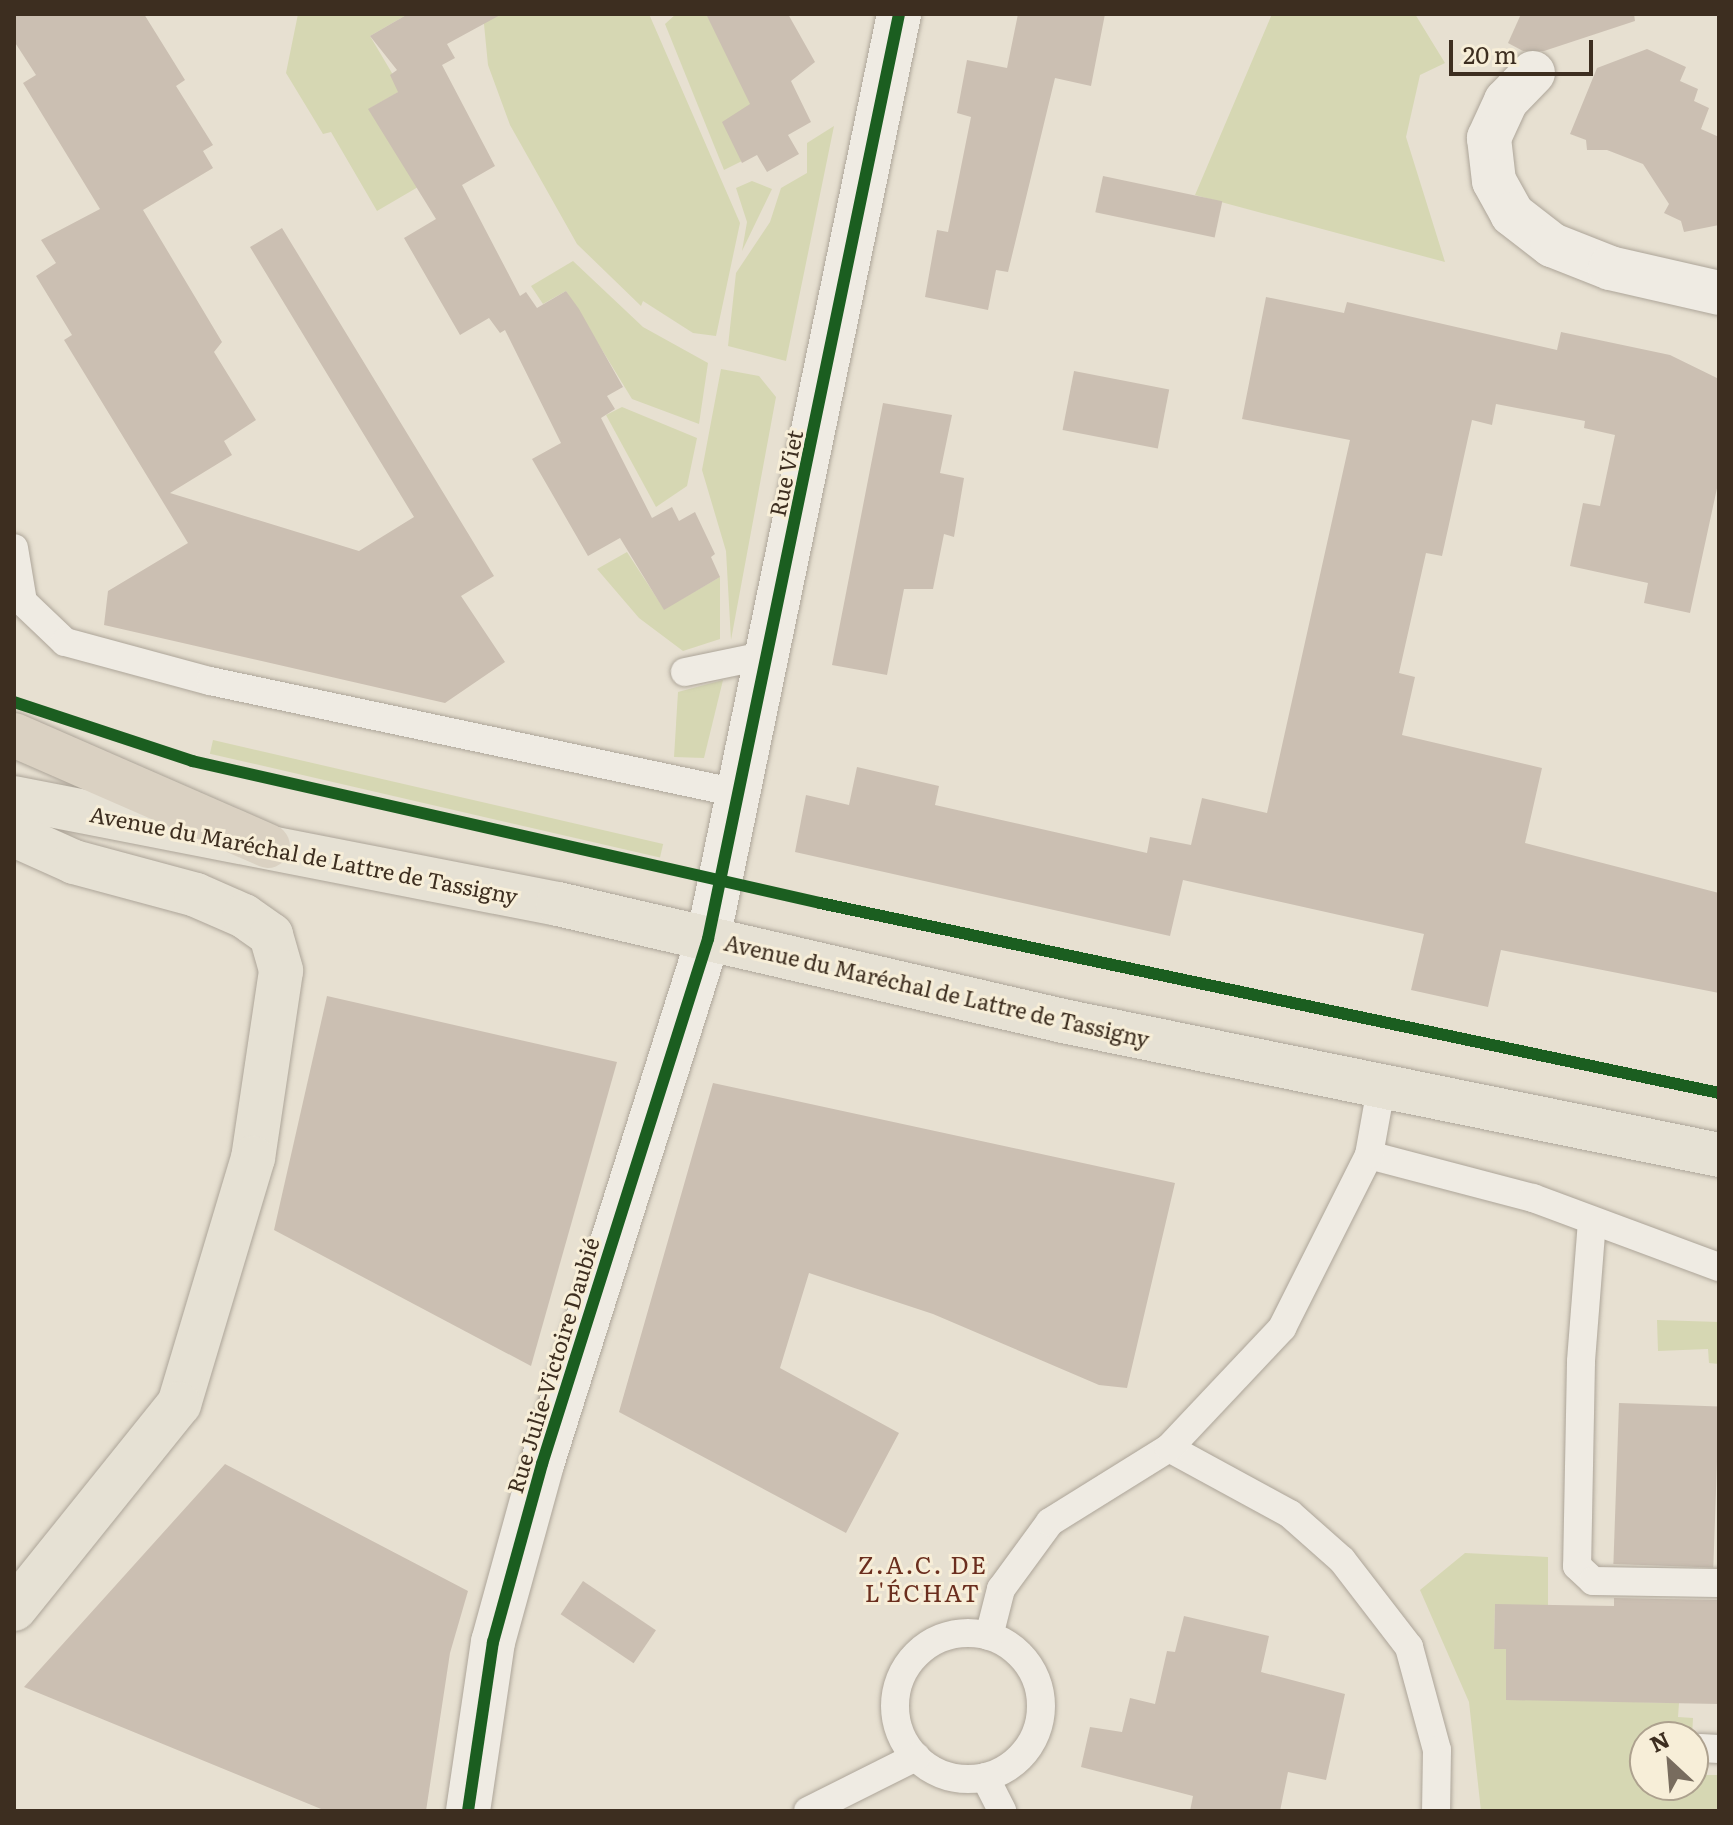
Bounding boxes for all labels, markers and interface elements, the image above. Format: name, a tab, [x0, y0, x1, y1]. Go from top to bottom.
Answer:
scale bar	[1453, 24, 1597, 74]
text: 20 m	[1463, 36, 1517, 71]
street label: Rue Viet	[763, 427, 807, 519]
street label: Avenue du Maréchal de Lattre de Tassigny	[88, 799, 520, 909]
street label: Avenue du Maréchal de Lattre de Tassigny	[722, 928, 1152, 1052]
street label: Rue Julie-Victoire Daubié	[500, 1234, 604, 1496]
district label: Z.A.C. DE L'ÉCHAT	[858, 1550, 988, 1606]
north arrow	[1629, 1721, 1709, 1801]
text: N	[1644, 1722, 1675, 1760]

